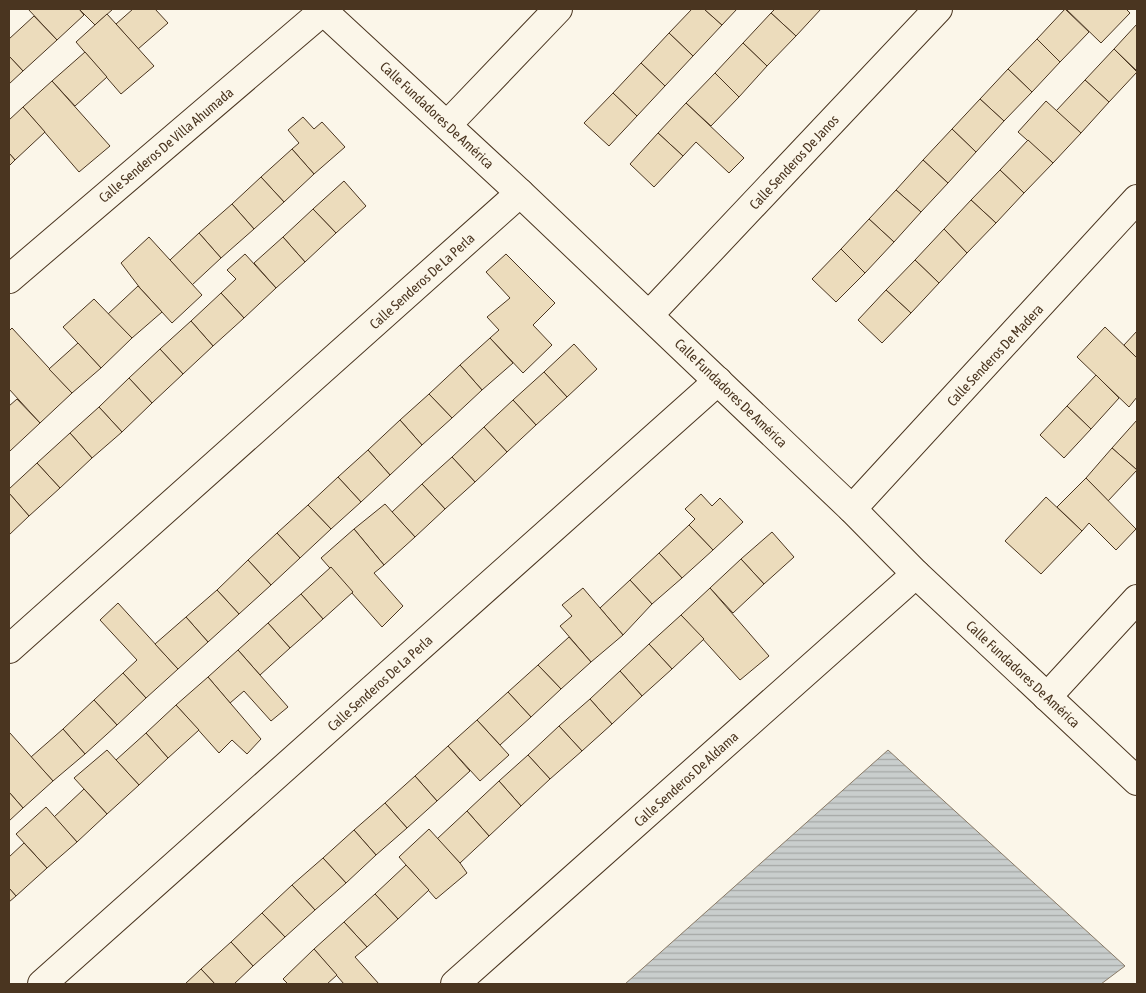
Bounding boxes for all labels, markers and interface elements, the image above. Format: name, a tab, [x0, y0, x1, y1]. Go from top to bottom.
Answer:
street label: Calle Fundadores De América	[377, 58, 497, 172]
street label: Calle Senderos De Villa Ahumada	[96, 84, 236, 206]
street label: Calle Senderos De Janos	[746, 111, 842, 213]
street label: Calle Senderos De La Perla	[366, 230, 478, 332]
street label: Calle Senderos De Madera	[944, 301, 1046, 409]
street label: Calle Fundadores De América	[672, 335, 790, 451]
street label: Calle Fundadores De América	[963, 617, 1083, 731]
street label: Calle Senderos De La Perla	[324, 632, 436, 734]
street label: Calle Senderos De Aldama	[631, 728, 741, 830]

